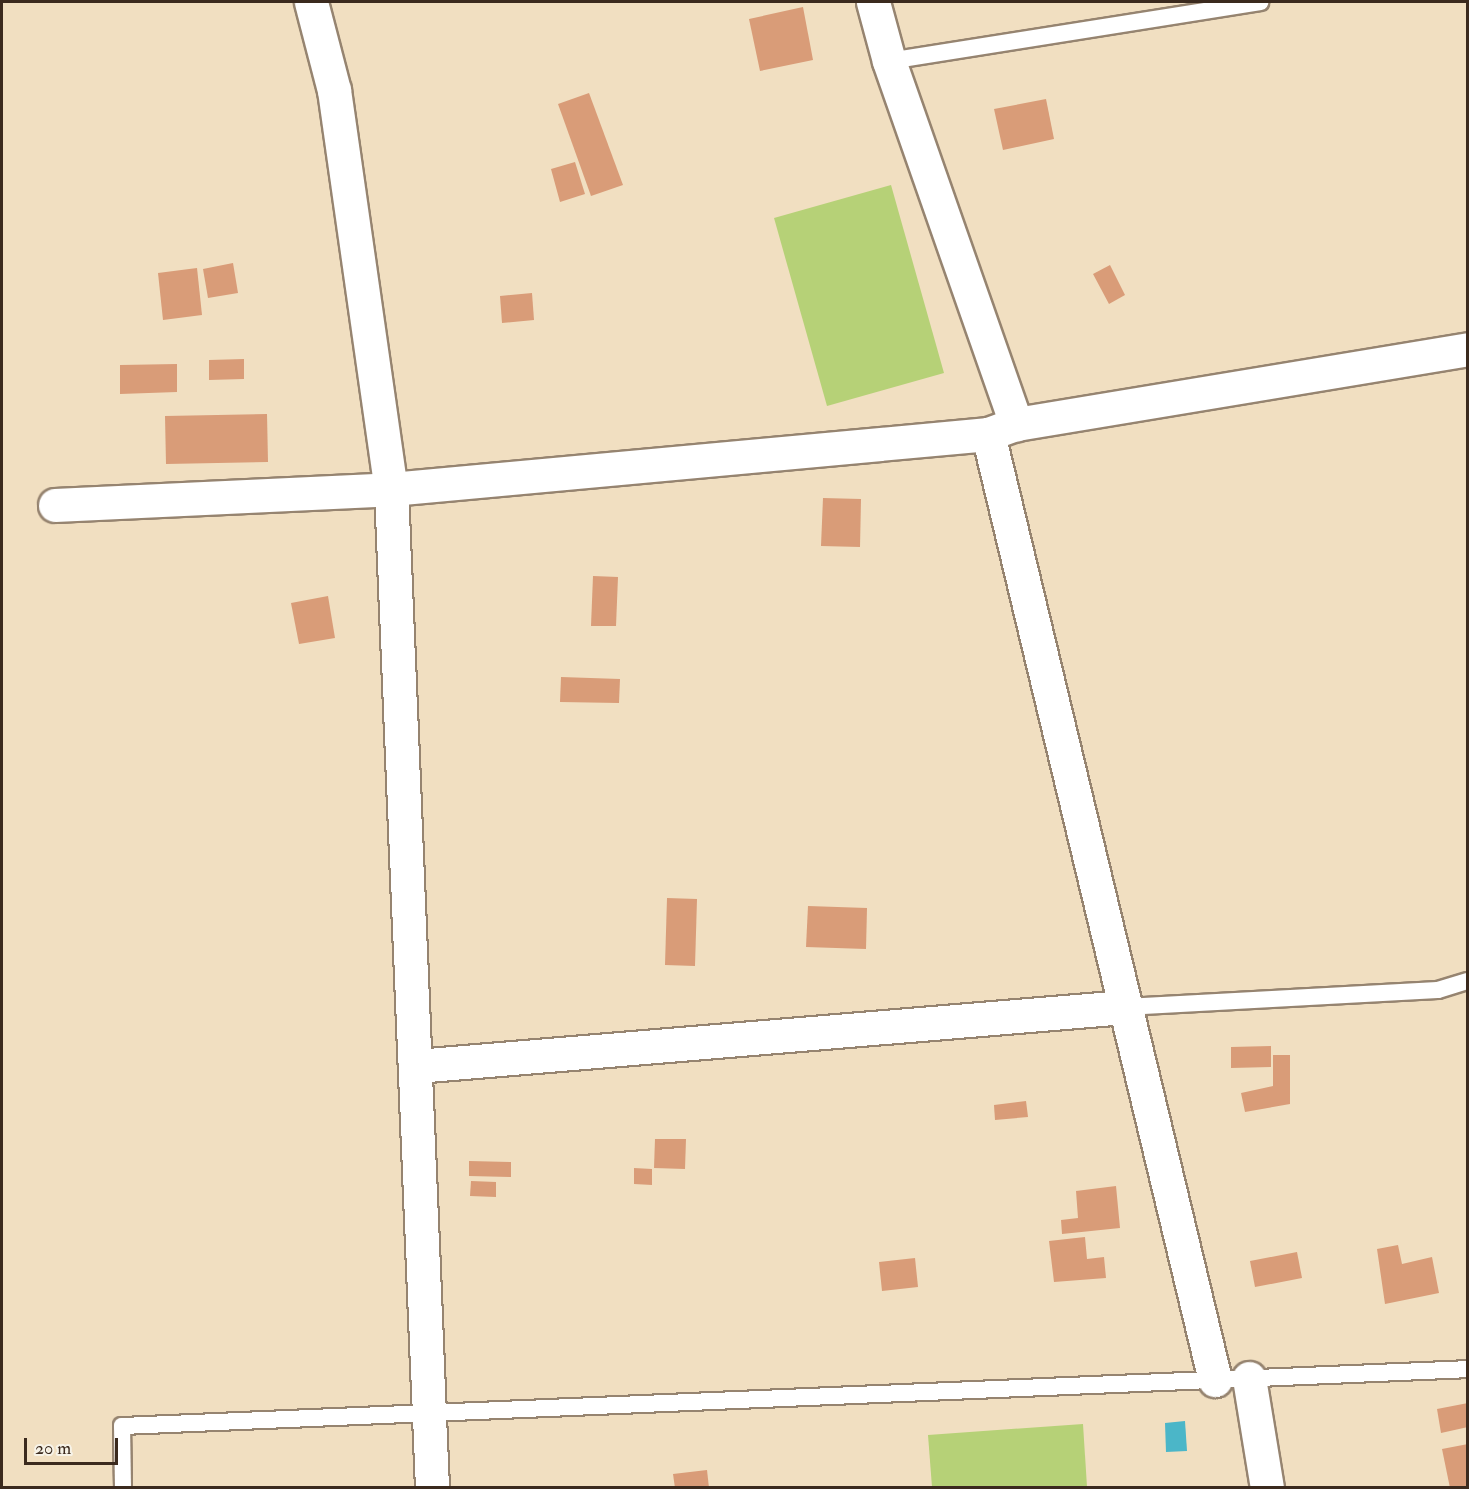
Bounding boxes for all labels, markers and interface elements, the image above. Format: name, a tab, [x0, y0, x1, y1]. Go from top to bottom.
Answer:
scale bar	[27, 1426, 122, 1464]
text: 20 m	[35, 1437, 71, 1460]

